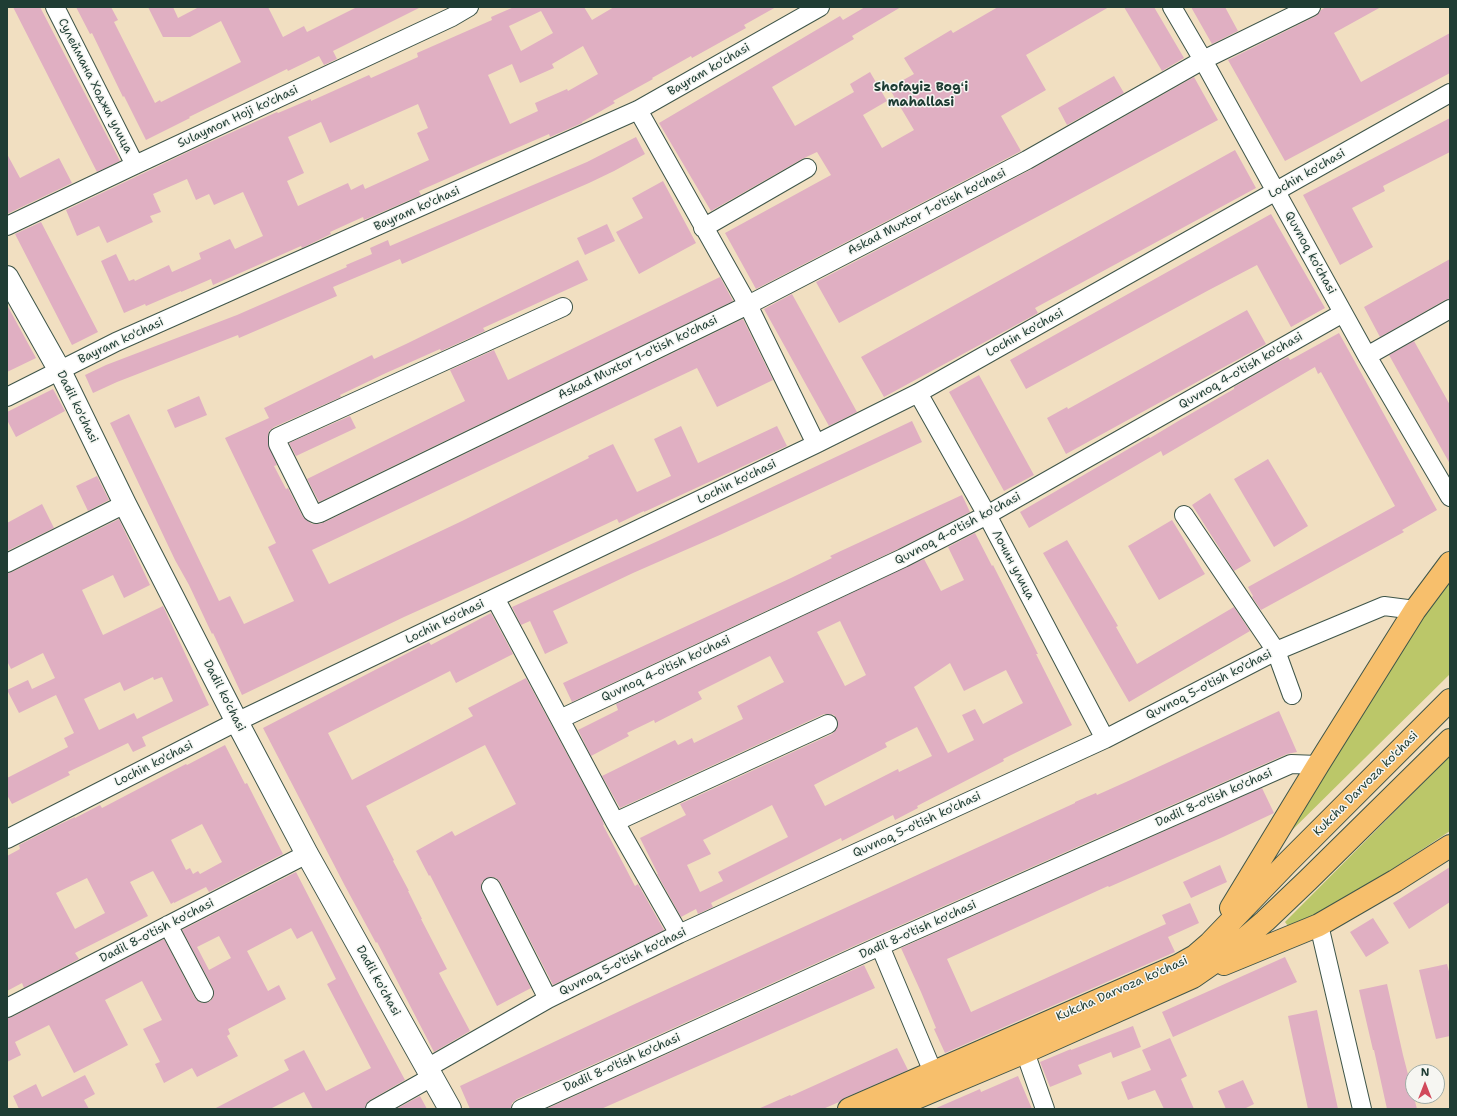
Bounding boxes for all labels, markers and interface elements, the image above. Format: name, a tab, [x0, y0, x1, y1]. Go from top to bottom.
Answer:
street label: Сулеймана Ходжи улица	[55, 16, 135, 156]
street label: Bayram ko'chasi	[665, 41, 753, 99]
district label: Shofayiz Bogʻi mahallasi	[874, 80, 968, 111]
street label: Sulaymon Hoji ko'chasi	[175, 83, 301, 151]
street label: Lochin ko'chasi	[1266, 146, 1348, 202]
street label: Askad Muxtor 1-o'tish ko'chasi	[845, 166, 1009, 258]
street label: Bayram ko'chasi	[372, 184, 462, 234]
street label: Quvnoq ko'chasi	[1281, 209, 1339, 297]
street label: Lochin ko'chasi	[984, 306, 1066, 360]
street label: Askad Muxtor 1-o'tish ko'chasi	[556, 313, 720, 403]
street label: Bayram ko'chasi	[76, 315, 166, 367]
street label: Quvnoq 4-o'tish ko'chasi	[1176, 330, 1306, 412]
street label: Dadil ko'chasi	[53, 369, 101, 445]
street label: Lochin ko'chasi	[695, 457, 779, 507]
street label: Quvnoq 4-o'tish ko'chasi	[892, 490, 1024, 568]
street label: Лочин улица	[989, 528, 1037, 602]
street label: Lochin ko'chasi	[403, 597, 487, 647]
street label: Quvnoq 4-o'tish ko'chasi	[599, 633, 733, 705]
street label: Quvnoq 5-o'tish ko'chasi	[1144, 647, 1274, 723]
street label: Dadil ko'chasi	[200, 658, 248, 734]
street label: Kukcha Darvoza ko'chasi	[1311, 729, 1421, 839]
street label: Lochin ko'chasi	[112, 738, 196, 790]
street label: Dadil 8-o'tish ko'chasi	[1153, 766, 1275, 830]
street label: Quvnoq 5-o'tish ko'chasi	[851, 789, 983, 861]
street label: Dadil 8-o'tish ko'chasi	[97, 896, 217, 966]
street label: Dadil 8-o'tish ko'chasi	[857, 898, 979, 962]
street label: Quvnoq 5-o'tish ko'chasi	[557, 925, 689, 999]
street label: Dadil ko'chasi	[353, 943, 403, 1019]
street label: Kukcha Darvoza ko'chasi	[1054, 953, 1190, 1025]
street label: Dadil 8-o'tish ko'chasi	[561, 1031, 683, 1095]
north arrow	[1405, 1064, 1445, 1104]
text: N	[1421, 1065, 1429, 1080]

